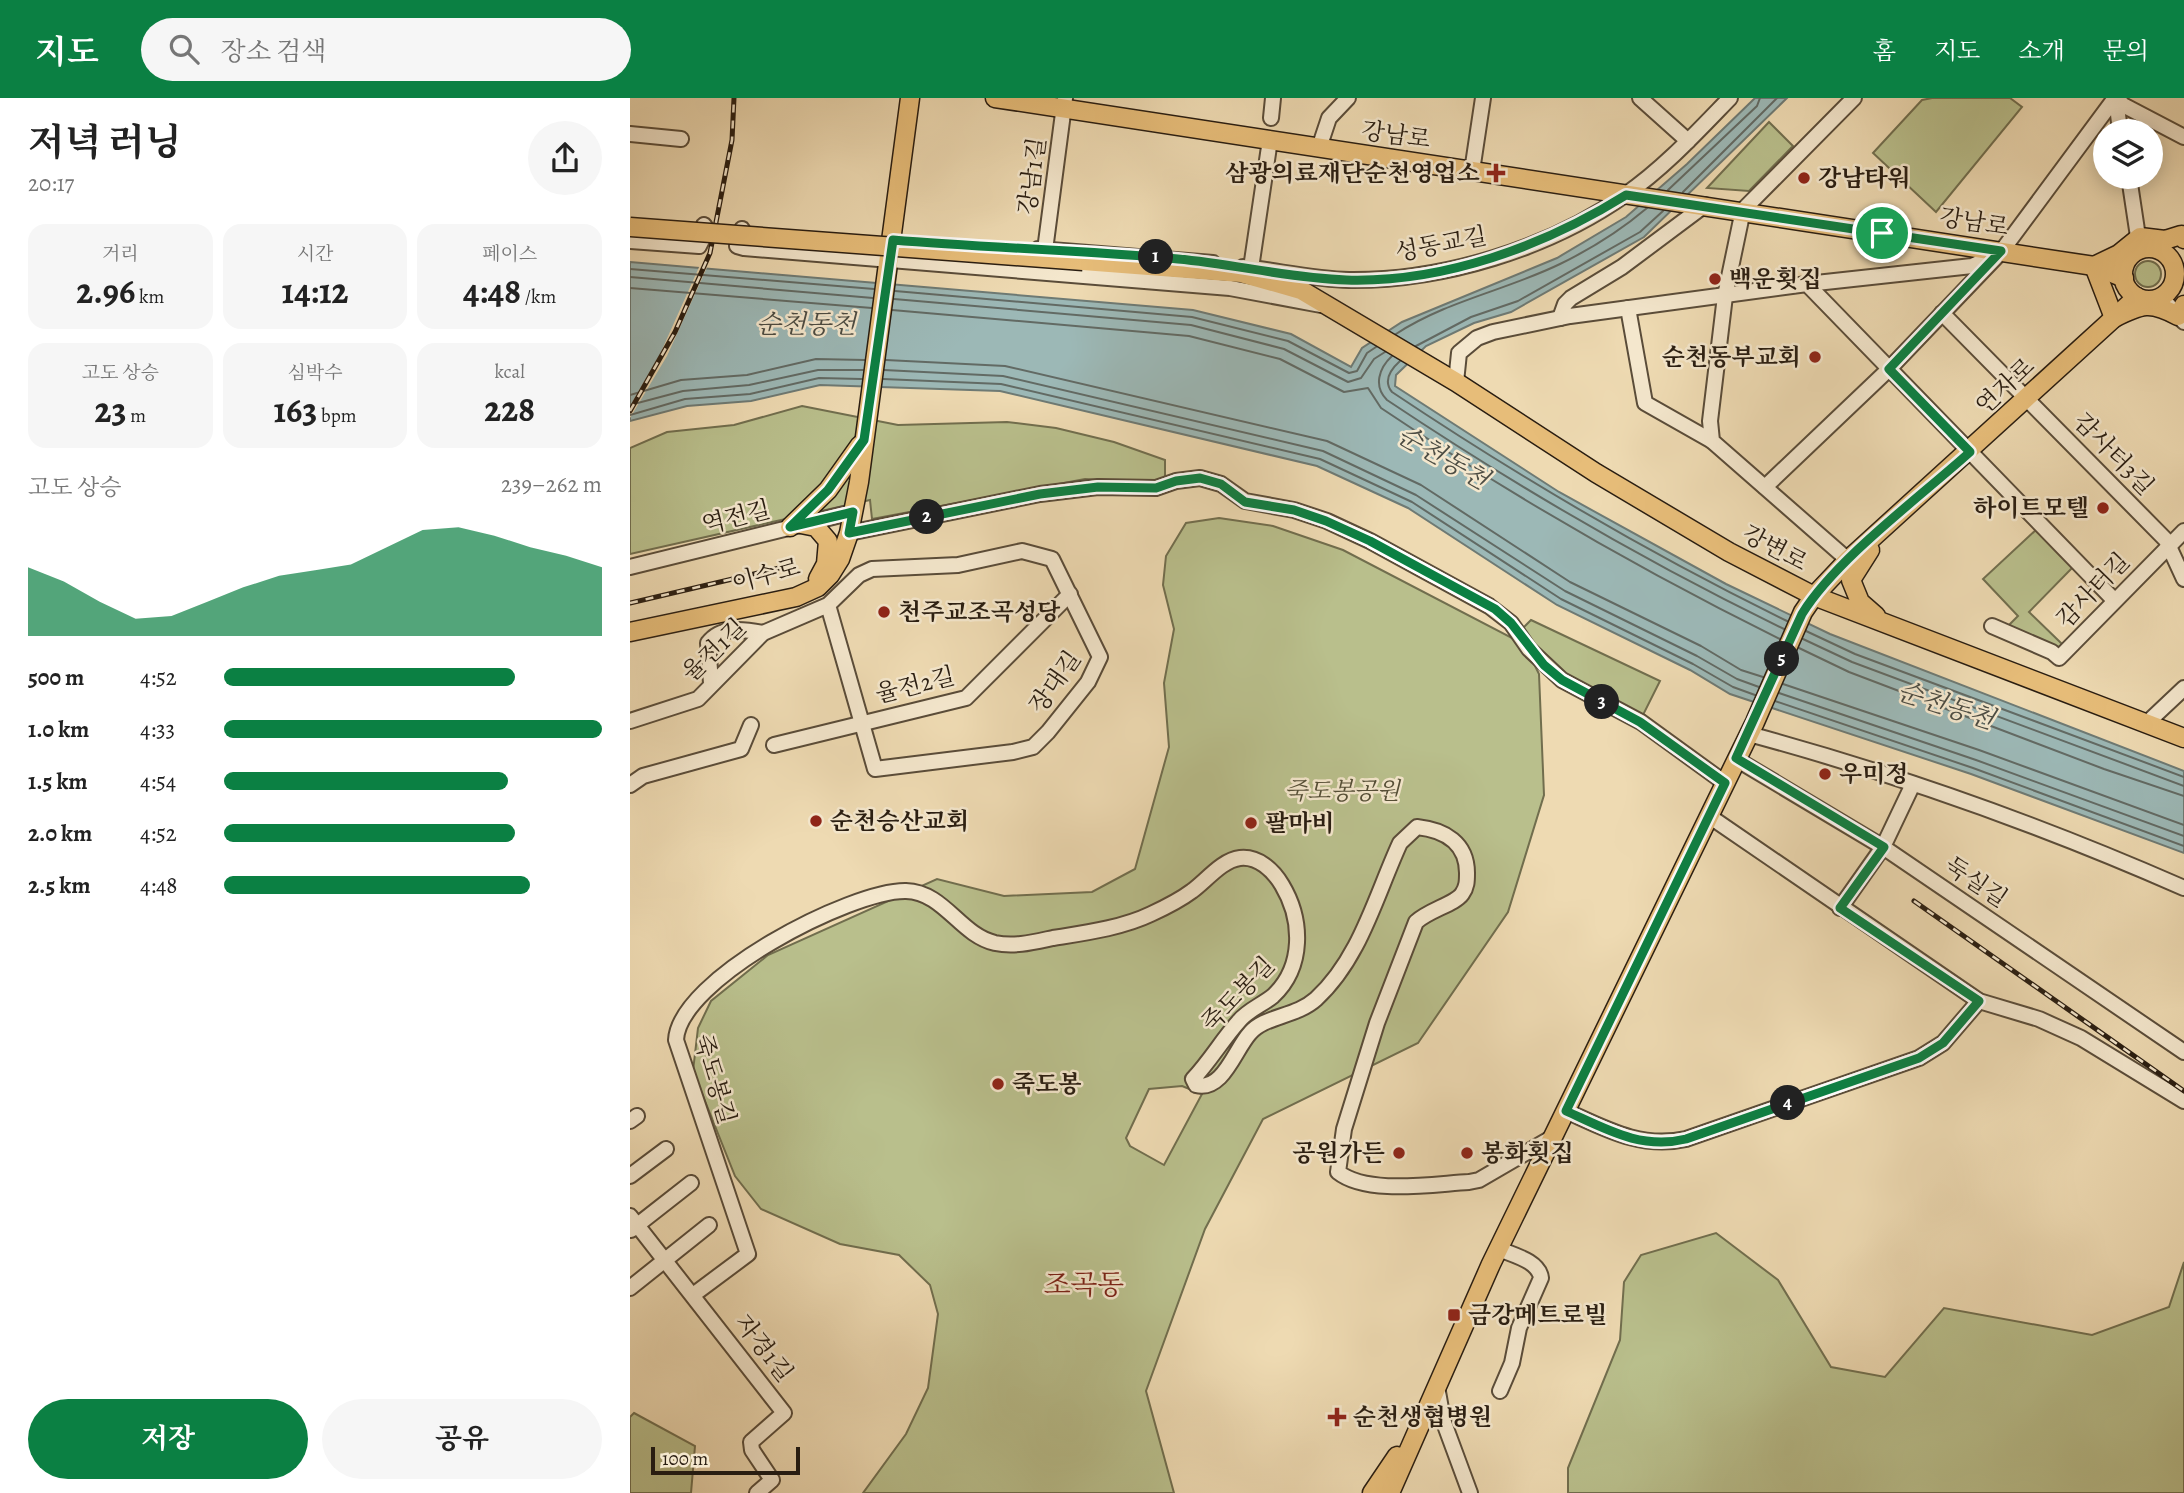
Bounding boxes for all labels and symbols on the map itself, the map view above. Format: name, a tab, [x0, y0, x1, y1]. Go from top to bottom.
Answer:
street label: 강남로	[1359, 114, 1433, 156]
street label: 강남1길	[1011, 135, 1053, 217]
place label: 삼광의료재단순천영업소	[1225, 157, 1480, 189]
place label: 강남타워	[1818, 162, 1911, 194]
marker: 삼광의료재단순천영업소	[1486, 163, 1506, 183]
marker: 강남타워	[1796, 170, 1812, 186]
street label: 강남로	[1937, 201, 2011, 243]
pin	[1852, 203, 1912, 263]
street label: 성동교길	[1392, 219, 1490, 269]
pin: 1	[1138, 240, 1174, 274]
place label: 백운횟집	[1729, 263, 1822, 295]
marker: 백운횟집	[1707, 271, 1723, 287]
water label: 순천동천	[756, 307, 858, 342]
place label: 순천동부교회	[1662, 341, 1801, 373]
marker: 순천동부교회	[1807, 349, 1823, 365]
street label: 연자로	[1969, 351, 2041, 421]
street label: 감사터3길	[2067, 406, 2161, 502]
water label: 순천동천	[1390, 417, 1497, 499]
place label: 하이트모텔	[1973, 492, 2089, 524]
street label: 역전길	[698, 493, 774, 541]
pin: 2	[910, 500, 944, 534]
marker: 하이트모텔	[2095, 500, 2111, 516]
street label: 강변로	[1737, 518, 1813, 578]
street label: 감사터길	[2049, 546, 2137, 634]
street label: 이수로	[728, 551, 804, 599]
place label: 천주교조곡성당	[898, 596, 1061, 628]
marker: 천주교조곡성당	[876, 604, 892, 620]
street label: 율전1길	[675, 611, 753, 689]
pin: 5	[1764, 642, 1800, 676]
street label: 장대길	[1022, 644, 1088, 720]
street label: 율전2길	[872, 660, 958, 710]
water label: 순천동천	[1893, 673, 2001, 738]
pin: 3	[1584, 684, 1620, 720]
place label: 우미정	[1839, 758, 1909, 790]
marker: 우미정	[1817, 766, 1833, 782]
park label: 죽도봉공원	[1284, 775, 1402, 807]
place label: 순천승산교회	[830, 805, 969, 837]
place label: 팔마비	[1265, 807, 1335, 839]
marker: 순천승산교회	[808, 813, 824, 829]
marker: 팔마비	[1243, 815, 1259, 831]
street label: 둑실길	[1938, 849, 2014, 915]
street label: 죽도봉길	[1194, 950, 1282, 1038]
street label: 죽도봉길	[687, 1030, 743, 1128]
place label: 죽도봉	[1012, 1068, 1082, 1100]
marker: 죽도봉	[990, 1076, 1006, 1092]
pin: 4	[1770, 1086, 1806, 1121]
place label: 공원가든	[1292, 1137, 1385, 1169]
place label: 봉화횟집	[1481, 1137, 1574, 1169]
marker: 공원가든	[1391, 1145, 1407, 1161]
marker: 봉화횟집	[1459, 1145, 1475, 1161]
district label: 조곡동	[1043, 1266, 1125, 1304]
place label: 금강메트로빌	[1468, 1299, 1607, 1331]
marker: 금강메트로빌	[1446, 1307, 1462, 1323]
street label: 자경1길	[727, 1308, 801, 1388]
place label: 순천생협병원	[1353, 1401, 1492, 1433]
marker: 순천생협병원	[1327, 1407, 1347, 1427]
scale bar	[651, 1444, 800, 1476]

